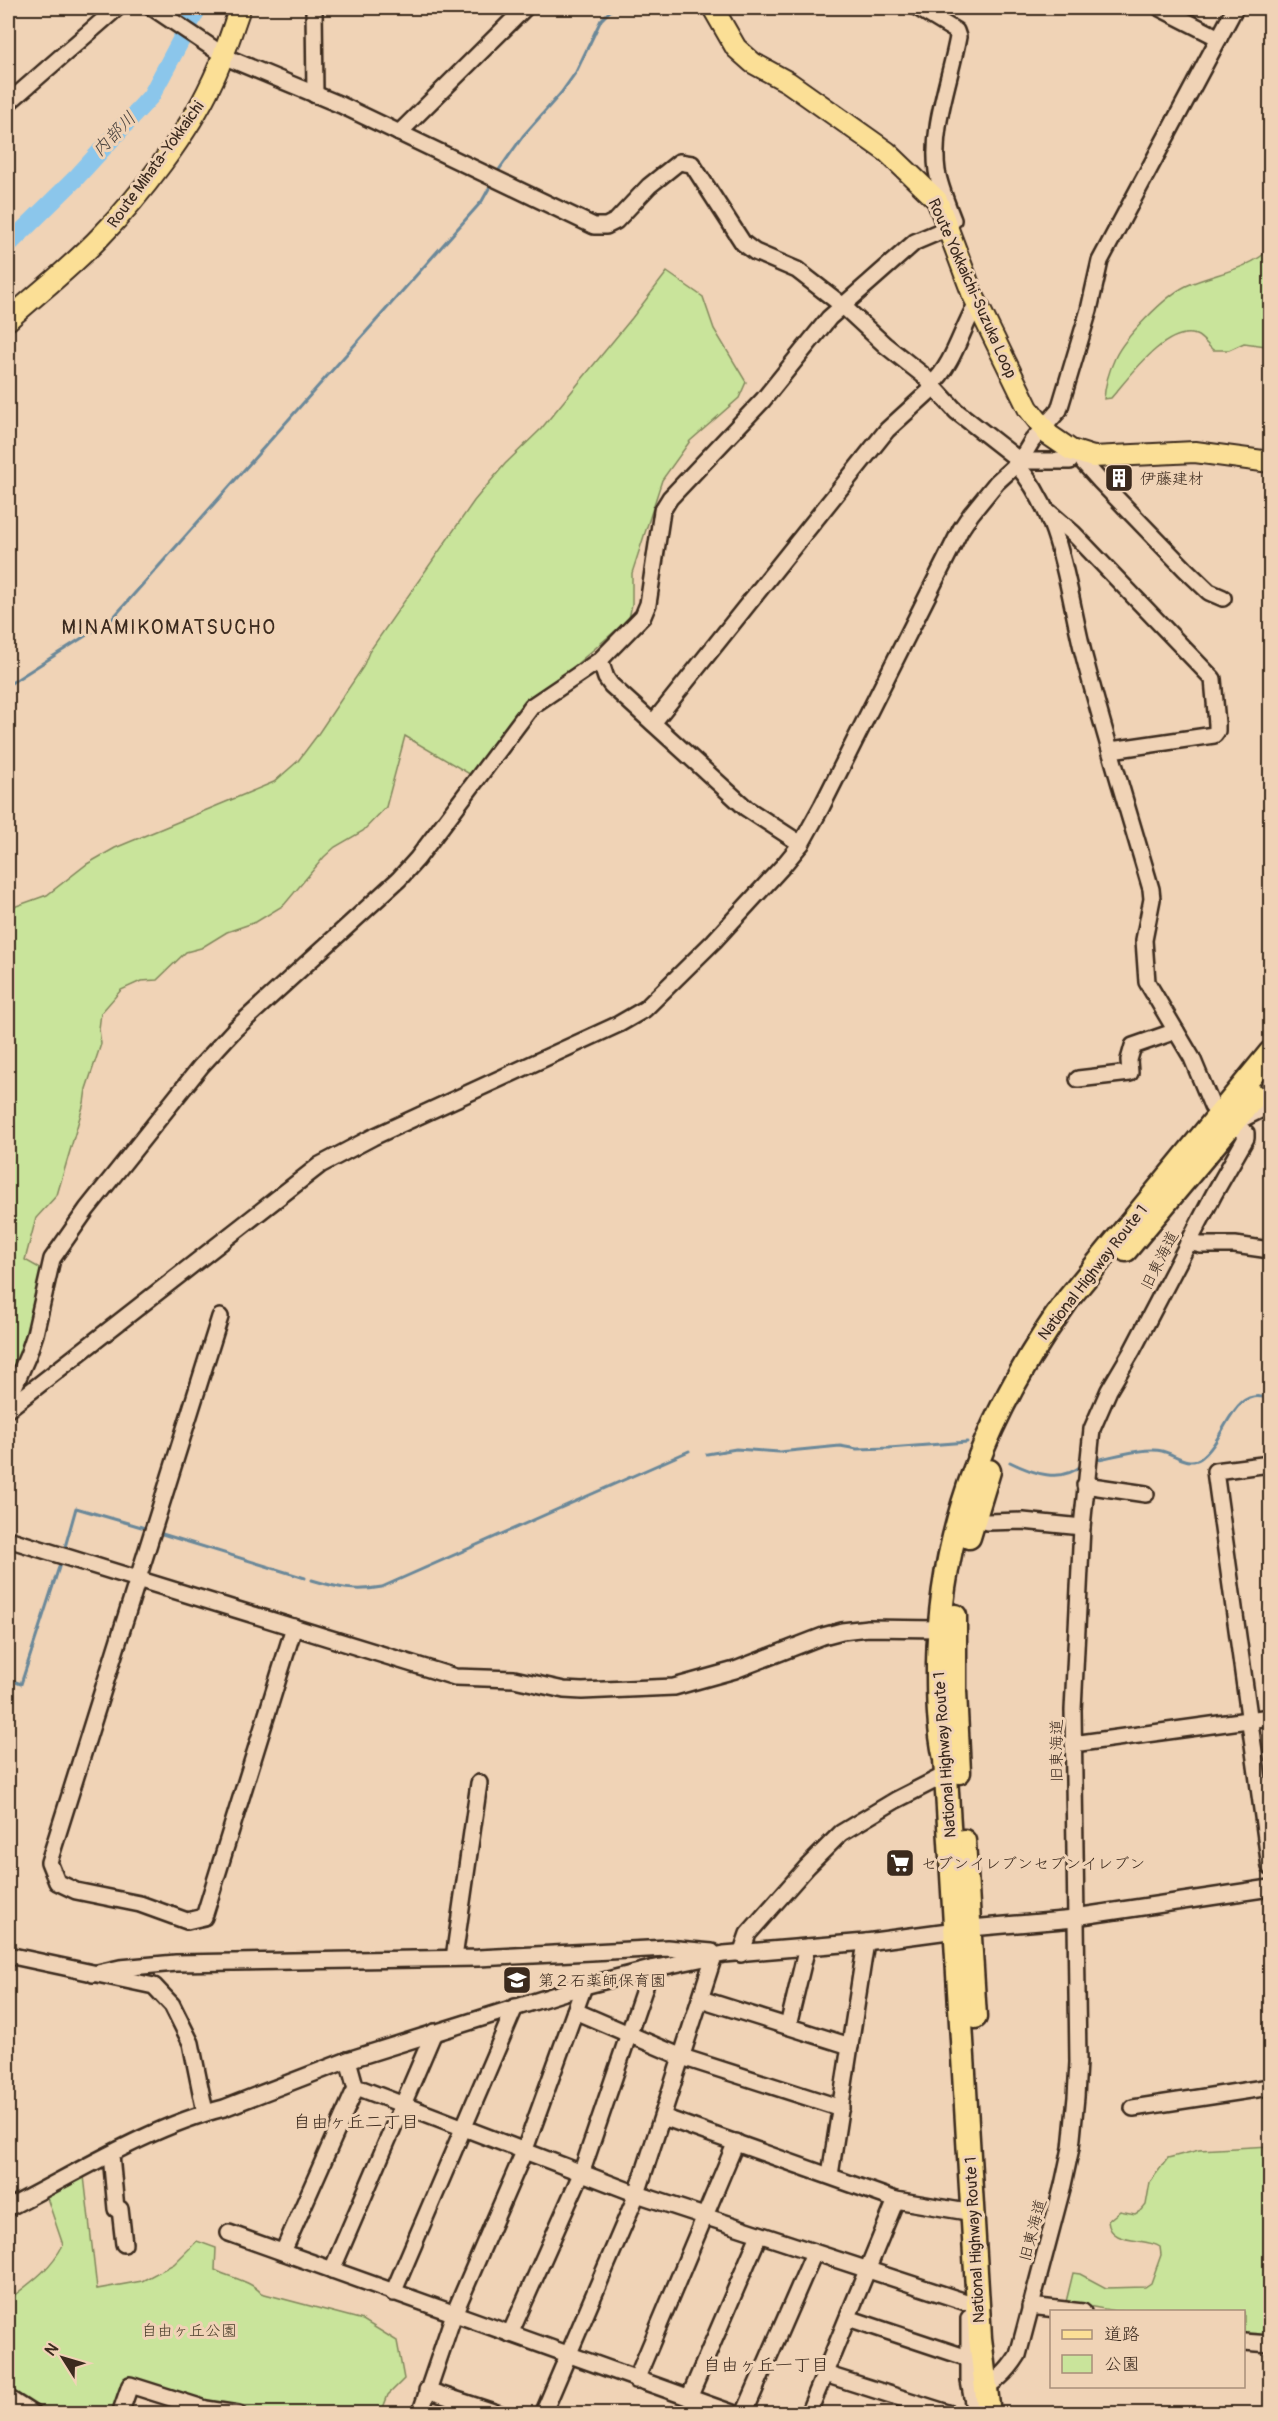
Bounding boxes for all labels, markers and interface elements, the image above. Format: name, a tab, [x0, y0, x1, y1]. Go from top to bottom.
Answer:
street label: Route Mihata-Yokkaichi	[103, 97, 209, 232]
water label: 内部川	[87, 107, 141, 162]
street label: Route Yokkaichi-Suzuka Loop	[923, 195, 1021, 381]
building icon: 伊藤建材	[1103, 462, 1135, 494]
place label: 伊藤建材	[1140, 469, 1204, 489]
district label: MINAMIKOMATSUCHO	[62, 615, 276, 640]
street label: National Highway Route 1	[1034, 1201, 1152, 1344]
street label: 旧東海道	[1136, 1227, 1183, 1294]
street label: National Highway Route 1	[929, 1671, 961, 1839]
street label: 旧東海道	[1047, 1719, 1067, 1783]
supermarket icon: セブンイレブンセブンイレブン	[884, 1847, 916, 1879]
place label: セブンイレブンセブンイレブン	[921, 1854, 1145, 1874]
school or university icon: 第２石薬師保育園	[501, 1964, 533, 1996]
place label: 第２石薬師保育園	[538, 1971, 666, 1991]
district label: 自由ヶ丘二丁目	[293, 2111, 419, 2134]
street label: National Highway Route 1	[961, 2156, 989, 2324]
street label: 旧東海道	[1015, 2197, 1051, 2264]
legend	[1050, 2310, 1245, 2388]
park label: 自由ヶ丘公園	[141, 2321, 237, 2341]
text: 道路	[1104, 2323, 1140, 2346]
north arrow	[33, 2328, 93, 2388]
text: N	[41, 2339, 63, 2360]
text: 公園	[1104, 2353, 1140, 2376]
district label: 自由ヶ丘一丁目	[703, 2354, 829, 2377]

